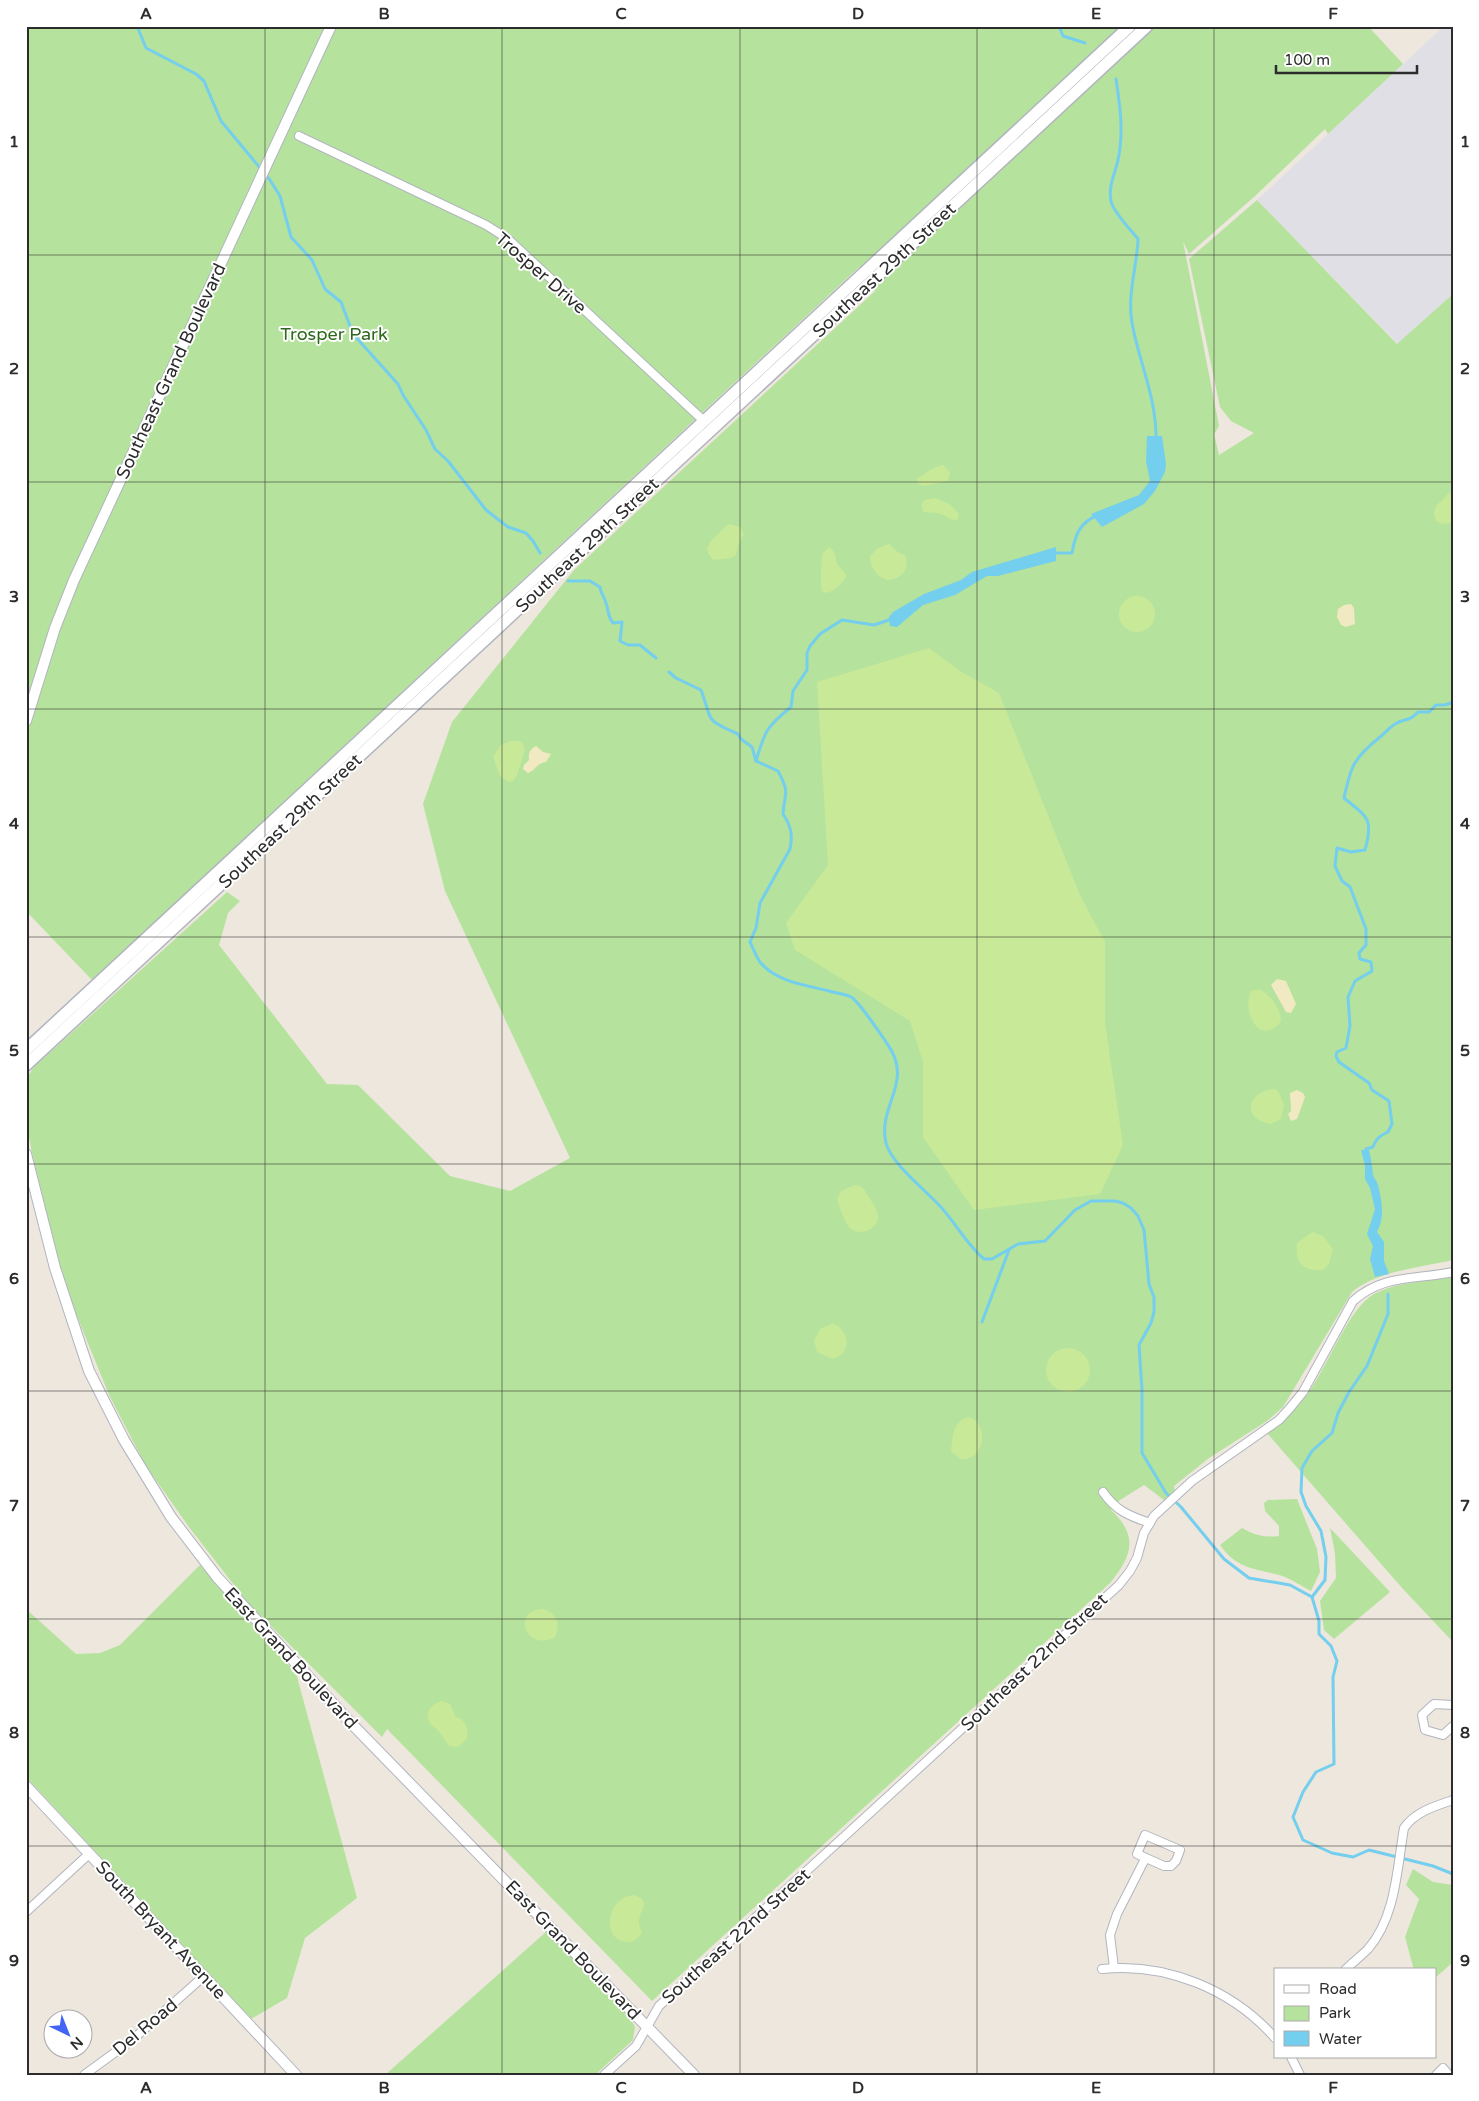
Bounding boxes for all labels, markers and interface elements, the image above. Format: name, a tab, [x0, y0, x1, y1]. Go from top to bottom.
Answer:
text: A	[140, 4, 152, 24]
text: B	[378, 4, 390, 24]
text: C	[615, 4, 627, 24]
text: D	[852, 4, 864, 24]
text: E	[1091, 4, 1101, 24]
text: F	[1328, 4, 1338, 24]
scale bar	[1276, 42, 1418, 74]
text: 100 m	[1284, 51, 1330, 69]
text: 1	[9, 132, 19, 152]
text: 1	[1460, 132, 1470, 152]
street label: Southeast 29th Street	[808, 198, 960, 342]
street label: Trosper Drive	[491, 227, 591, 319]
street label: Southeast Grand Boulevard	[111, 260, 231, 482]
park label: Trosper Park	[280, 323, 388, 345]
text: 2	[9, 359, 19, 379]
text: 2	[1460, 359, 1470, 379]
street label: Southeast 29th Street	[511, 473, 663, 617]
text: 3	[9, 587, 19, 607]
text: 3	[1460, 587, 1470, 607]
street label: Southeast 29th Street	[214, 749, 366, 893]
text: 4	[9, 814, 19, 834]
text: 4	[1460, 814, 1470, 834]
text: 5	[9, 1041, 19, 1061]
text: 5	[1460, 1041, 1470, 1061]
text: 6	[9, 1269, 19, 1289]
text: 6	[1460, 1269, 1470, 1289]
text: 7	[9, 1496, 19, 1516]
text: 7	[1460, 1496, 1470, 1516]
street label: East Grand Boulevard	[220, 1583, 362, 1733]
street label: Southeast 22nd Street	[956, 1588, 1112, 1736]
text: 8	[9, 1723, 19, 1743]
text: 8	[1460, 1723, 1470, 1743]
street label: South Bryant Avenue	[91, 1856, 231, 2004]
street label: Southeast 22nd Street	[657, 1863, 815, 2009]
street label: East Grand Boulevard	[501, 1876, 645, 2024]
text: 9	[9, 1951, 19, 1971]
text: 9	[1460, 1951, 1470, 1971]
legend	[1274, 1968, 1436, 2058]
text: Road	[1319, 1980, 1357, 1998]
street label: Del Road	[108, 1994, 182, 2060]
text: Park	[1319, 2004, 1351, 2022]
north arrow	[42, 2008, 92, 2058]
text: Water	[1319, 2030, 1362, 2048]
text: N	[67, 2033, 86, 2053]
text: A	[140, 2078, 152, 2098]
text: B	[378, 2078, 390, 2098]
text: C	[615, 2078, 627, 2098]
text: D	[852, 2078, 864, 2098]
text: E	[1091, 2078, 1101, 2098]
text: F	[1328, 2078, 1338, 2098]

